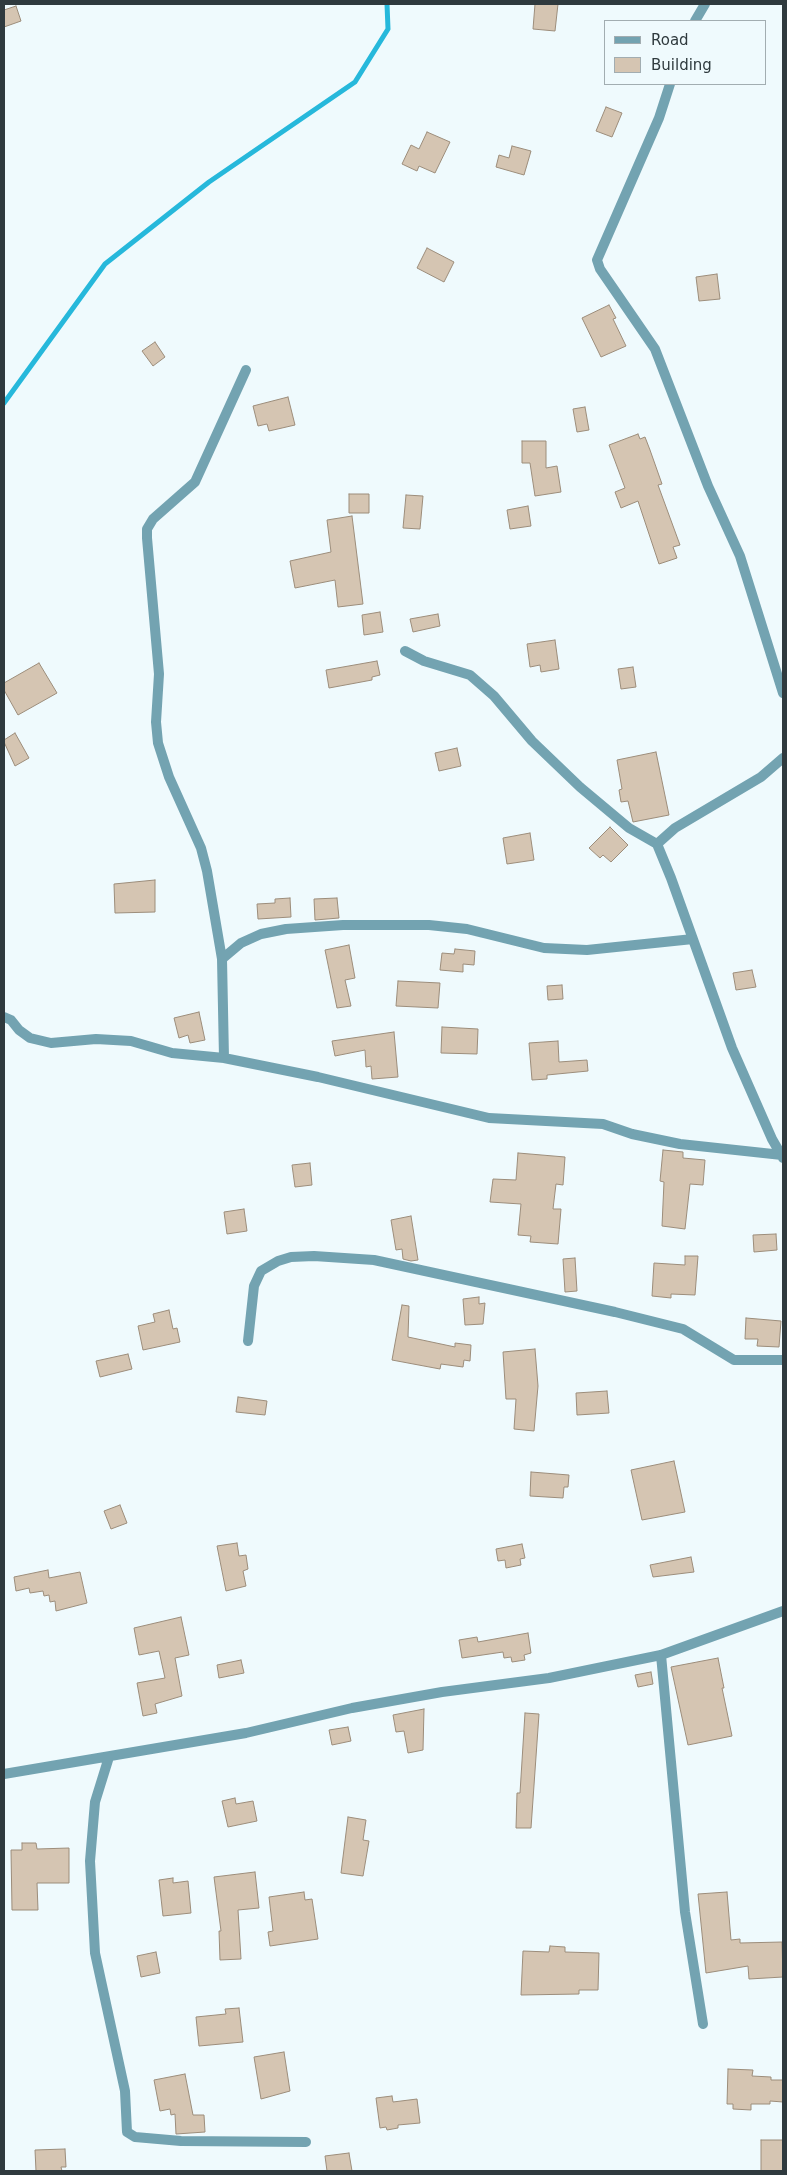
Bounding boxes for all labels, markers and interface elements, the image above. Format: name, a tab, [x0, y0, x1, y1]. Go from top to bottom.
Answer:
legend	[604, 20, 767, 85]
text: Road	[651, 31, 689, 49]
text: Building	[651, 56, 712, 74]

